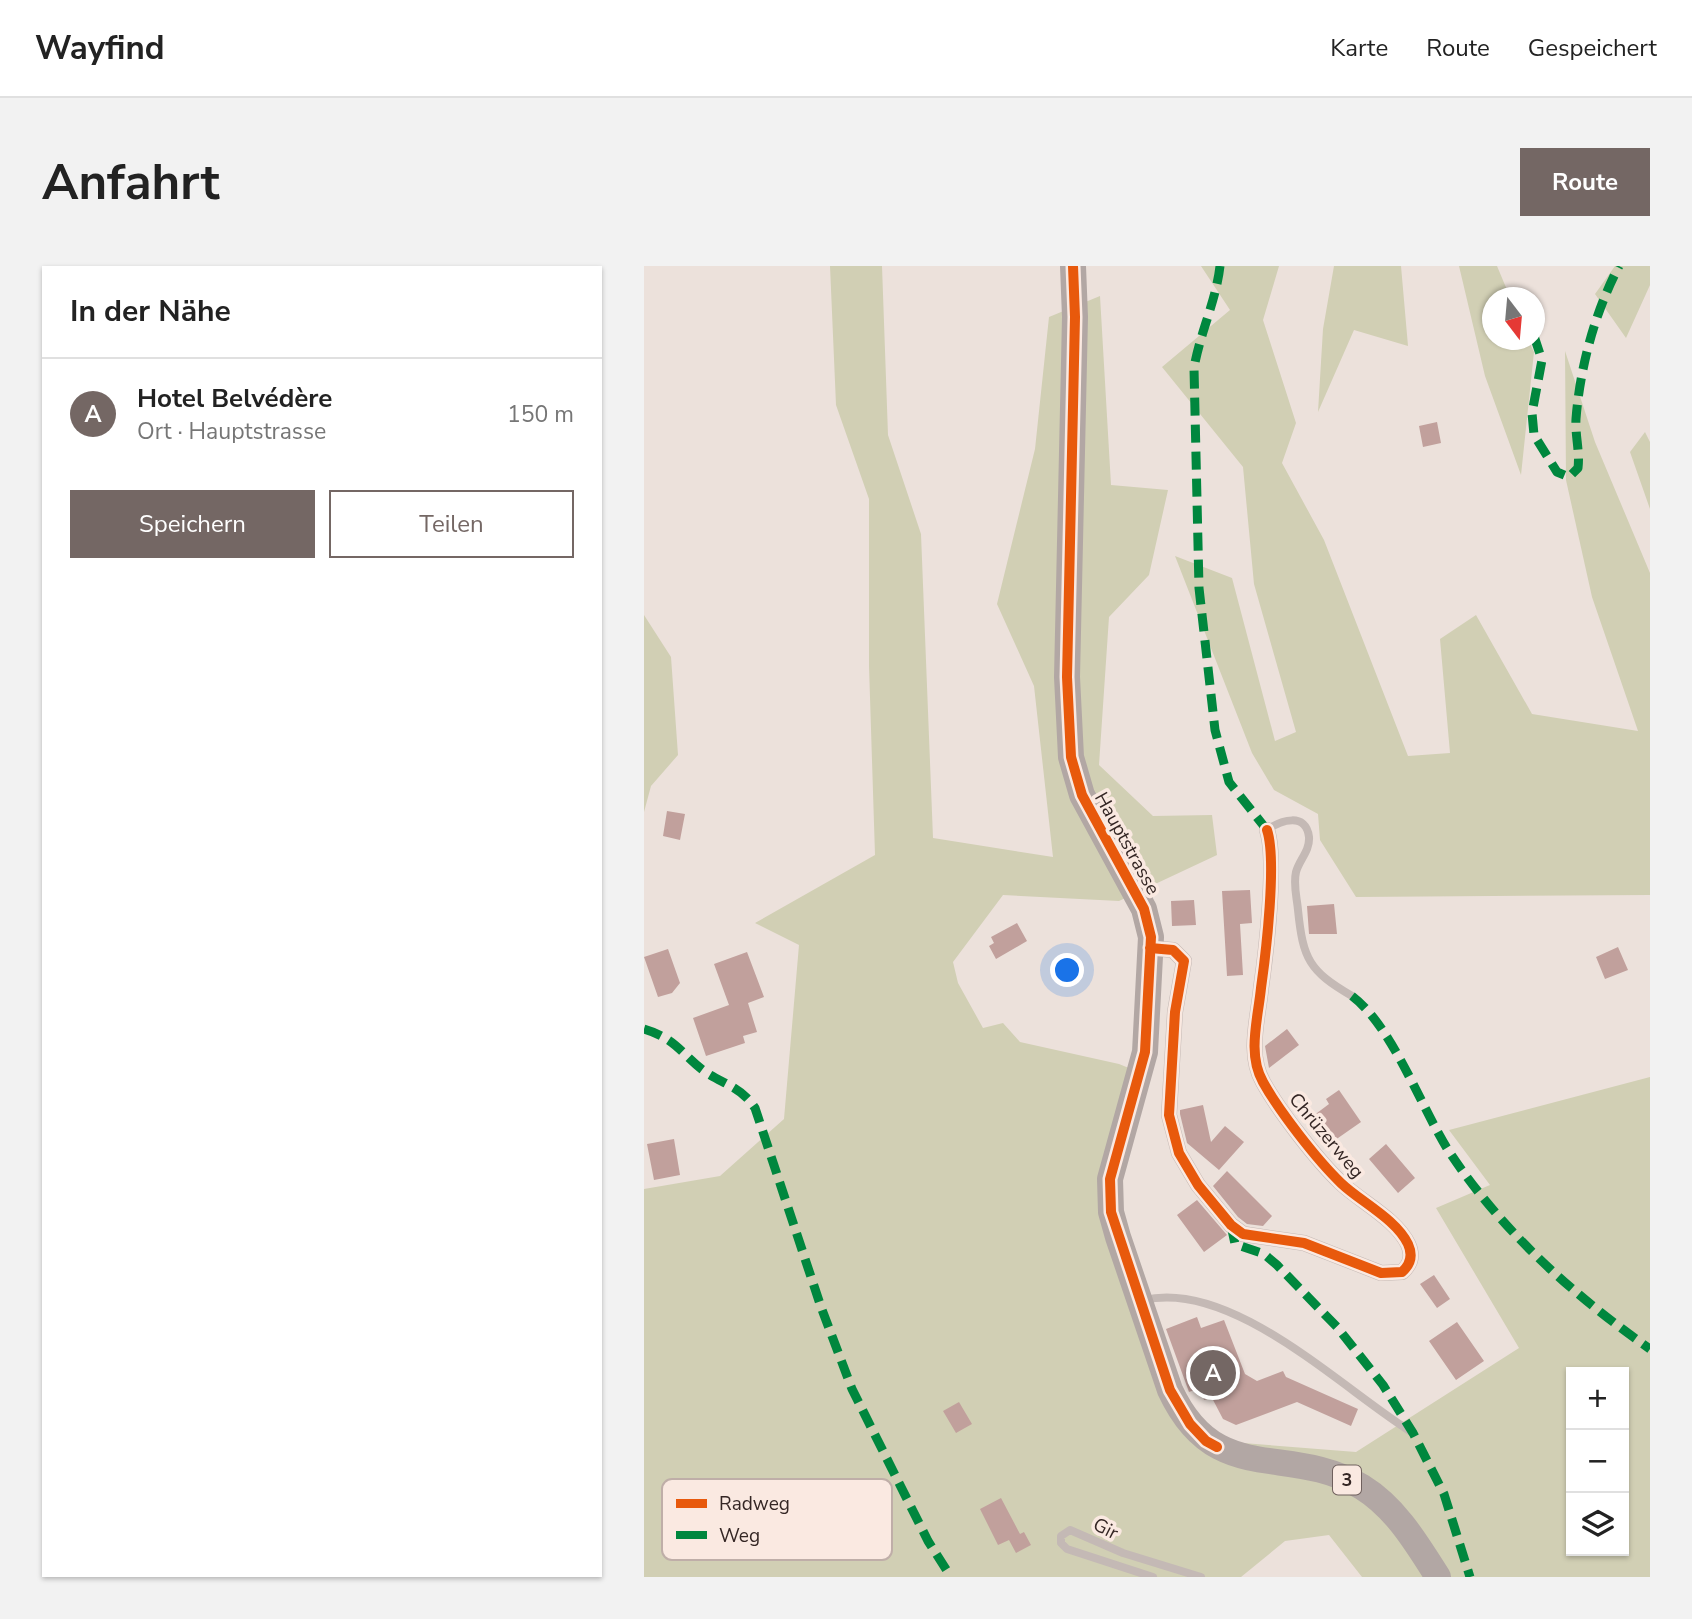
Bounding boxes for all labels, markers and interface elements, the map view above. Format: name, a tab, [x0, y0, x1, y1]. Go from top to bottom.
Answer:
text: Wayfind	[35, 26, 165, 71]
text: Karte	[1330, 32, 1388, 64]
text: Route	[1426, 32, 1490, 64]
text: Gespeichert	[1528, 32, 1657, 64]
button: Route	[1520, 148, 1650, 216]
text: Anfahrt	[42, 149, 220, 216]
north arrow	[1482, 287, 1545, 350]
text: In der Nähe	[70, 291, 231, 332]
text: Hotel Belvédère	[137, 381, 332, 416]
text: A	[84, 399, 102, 430]
text: 150 m	[507, 399, 574, 430]
text: Ort · Hauptstrasse	[137, 416, 326, 447]
button: Speichern	[70, 490, 315, 558]
button: Teilen	[329, 490, 574, 558]
street label: Hauptstrasse	[1088, 787, 1166, 900]
your location	[1050, 953, 1084, 987]
street label: Chrüzerweg	[1283, 1087, 1370, 1184]
pin: A	[1190, 1347, 1236, 1399]
map controls	[1566, 1367, 1629, 1556]
button: +	[1566, 1367, 1629, 1430]
button: −	[1566, 1430, 1629, 1493]
road number: 3	[1333, 1465, 1361, 1494]
legend	[662, 1479, 892, 1560]
text: Radweg	[719, 1491, 790, 1517]
button: layers	[1566, 1493, 1629, 1556]
street label: Gir	[1088, 1512, 1123, 1546]
text: Weg	[719, 1523, 760, 1549]

